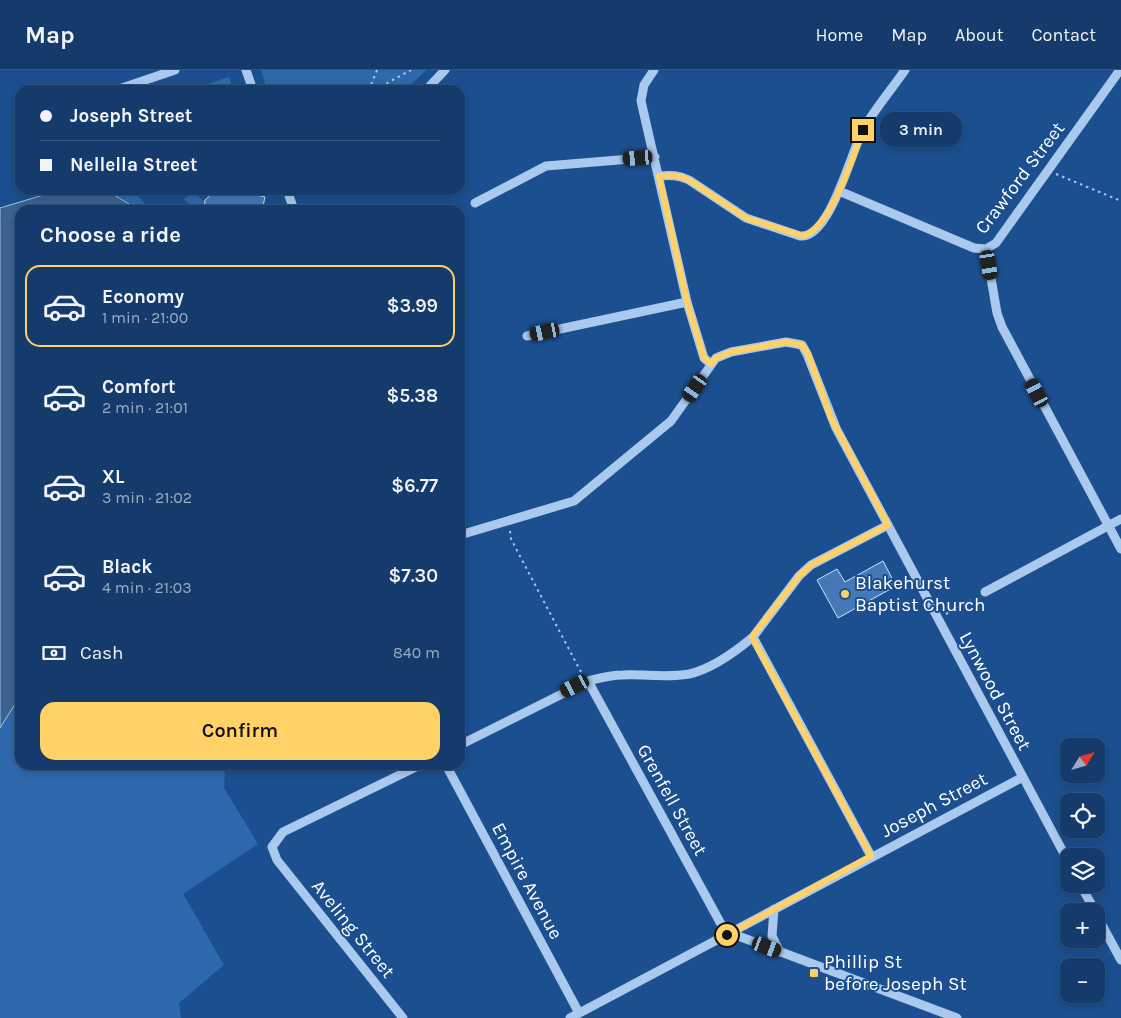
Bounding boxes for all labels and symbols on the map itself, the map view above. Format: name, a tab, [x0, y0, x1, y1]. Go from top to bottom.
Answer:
callout: 3 min	[880, 112, 963, 148]
street label: Crawford Street	[971, 118, 1069, 238]
route end	[852, 119, 874, 141]
car	[622, 149, 653, 167]
car	[979, 249, 998, 281]
car	[528, 322, 561, 342]
car	[680, 371, 709, 405]
car	[1023, 376, 1050, 410]
place label: Blakehurst Baptist Church	[855, 572, 986, 616]
marker: Blakehurst Baptist Church	[839, 588, 851, 600]
street label: Lynwood Street	[955, 628, 1035, 754]
car	[558, 673, 591, 699]
north arrow	[1060, 738, 1105, 782]
street label: Grenfell Street	[632, 740, 712, 860]
street label: Joseph Street	[877, 768, 991, 842]
street label: Empire Avenue	[487, 819, 567, 943]
street label: Aveling Street	[307, 876, 399, 982]
route start	[716, 924, 738, 946]
car	[750, 935, 783, 959]
place label: Phillip St before Joseph St	[824, 951, 967, 995]
marker: Phillip St before Joseph St	[808, 967, 820, 979]

